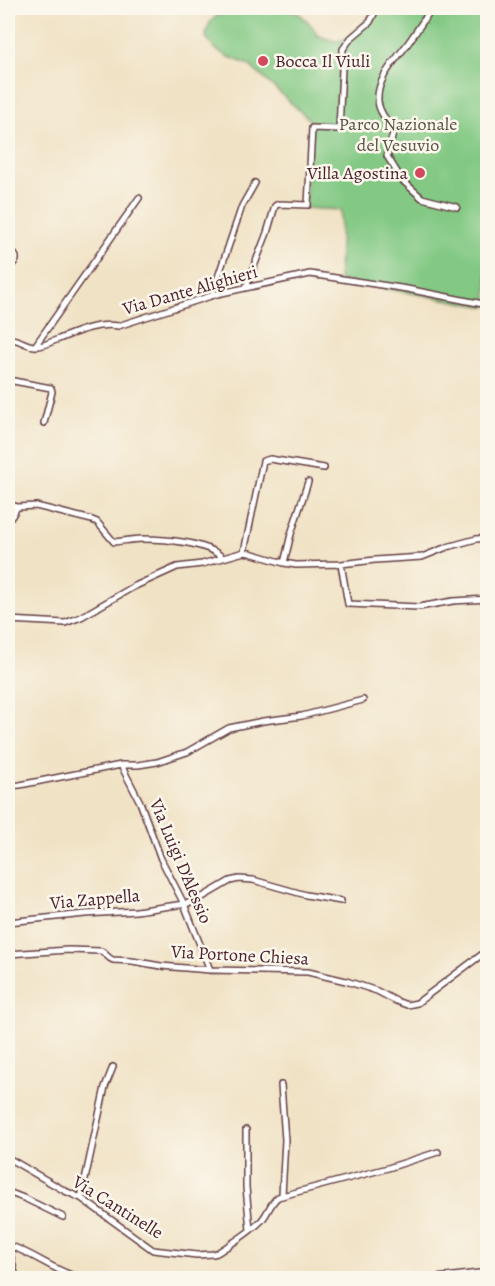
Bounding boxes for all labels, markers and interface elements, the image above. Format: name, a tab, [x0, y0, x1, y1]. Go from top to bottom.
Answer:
place label: Bocca Il Viuli	[275, 49, 370, 73]
marker: Bocca Il Viuli	[256, 54, 270, 68]
park label: Parco Nazionale del Vesuvio	[339, 112, 457, 157]
place label: Villa Agostina	[306, 161, 409, 185]
marker: Villa Agostina	[413, 166, 427, 180]
street label: Via Dante Alighieri	[119, 259, 260, 321]
street label: Via Luigi D'Alessio	[143, 794, 218, 927]
street label: Via Zappella	[48, 883, 142, 915]
street label: Via Portone Chiesa	[169, 939, 310, 971]
street label: Via Cantinelle	[67, 1169, 168, 1244]

